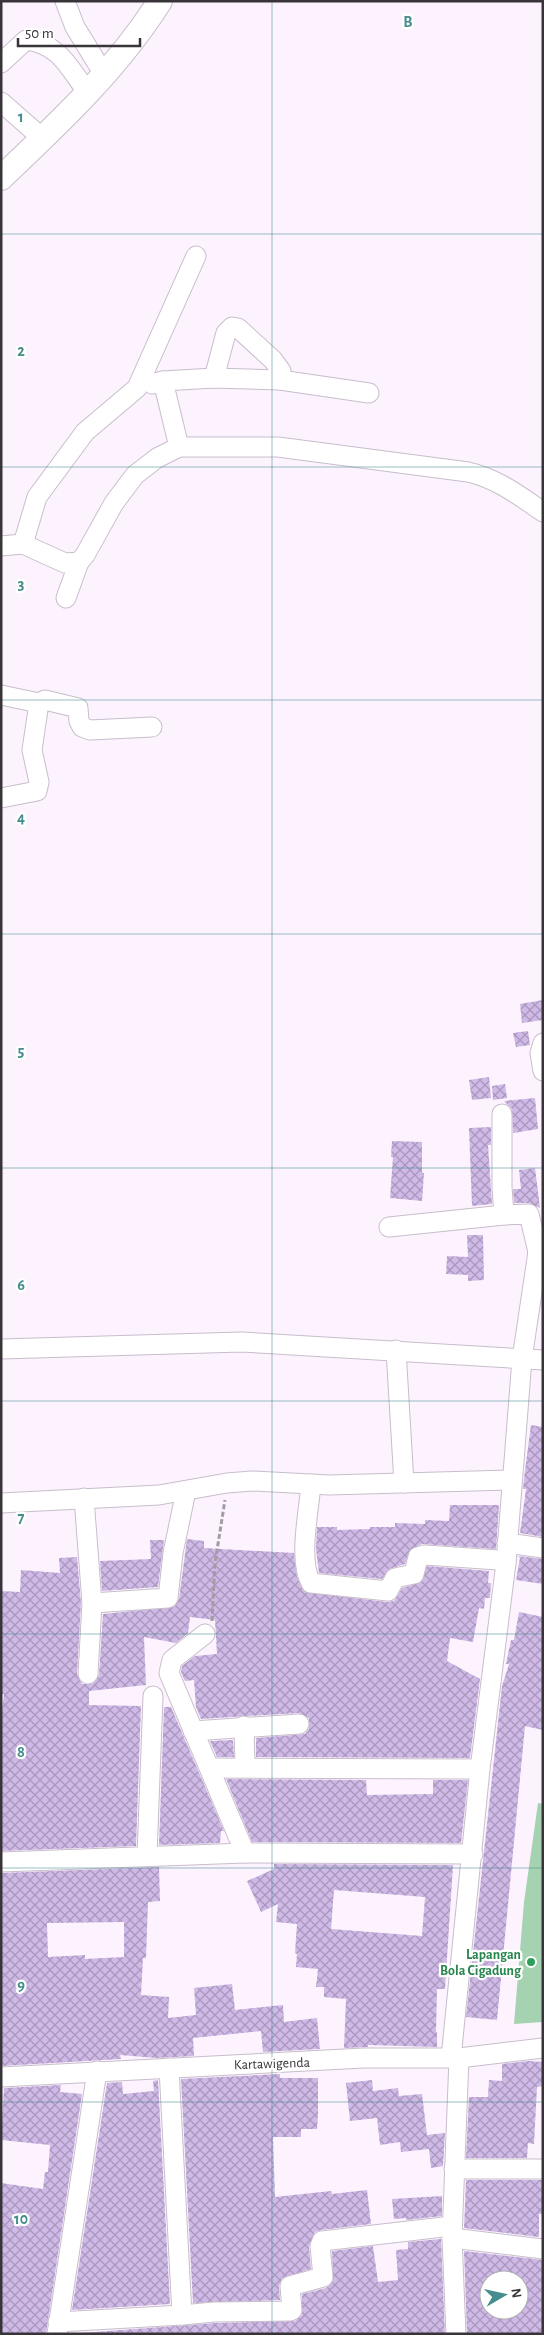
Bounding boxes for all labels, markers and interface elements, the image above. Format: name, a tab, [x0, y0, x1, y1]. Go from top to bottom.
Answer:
text: B	[403, 14, 413, 30]
scale bar	[18, 15, 140, 47]
text: 50 m	[25, 26, 54, 41]
text: 1	[18, 109, 24, 125]
text: 2	[17, 343, 25, 359]
text: 3	[18, 576, 25, 592]
text: 4	[17, 810, 25, 826]
text: 5	[18, 1043, 25, 1059]
text: 6	[17, 1277, 25, 1293]
text: 7	[18, 1510, 25, 1526]
text: 8	[17, 1744, 25, 1760]
place label: Lapangan Bola Cigadung	[440, 1948, 522, 1978]
marker: Lapangan Bola Cigadung	[525, 1956, 537, 1968]
text: 9	[17, 1977, 25, 1993]
street label: Kartawigenda	[234, 2056, 311, 2072]
text: 10	[14, 2211, 28, 2227]
north arrow	[479, 2270, 529, 2320]
text: N	[508, 2287, 524, 2299]

